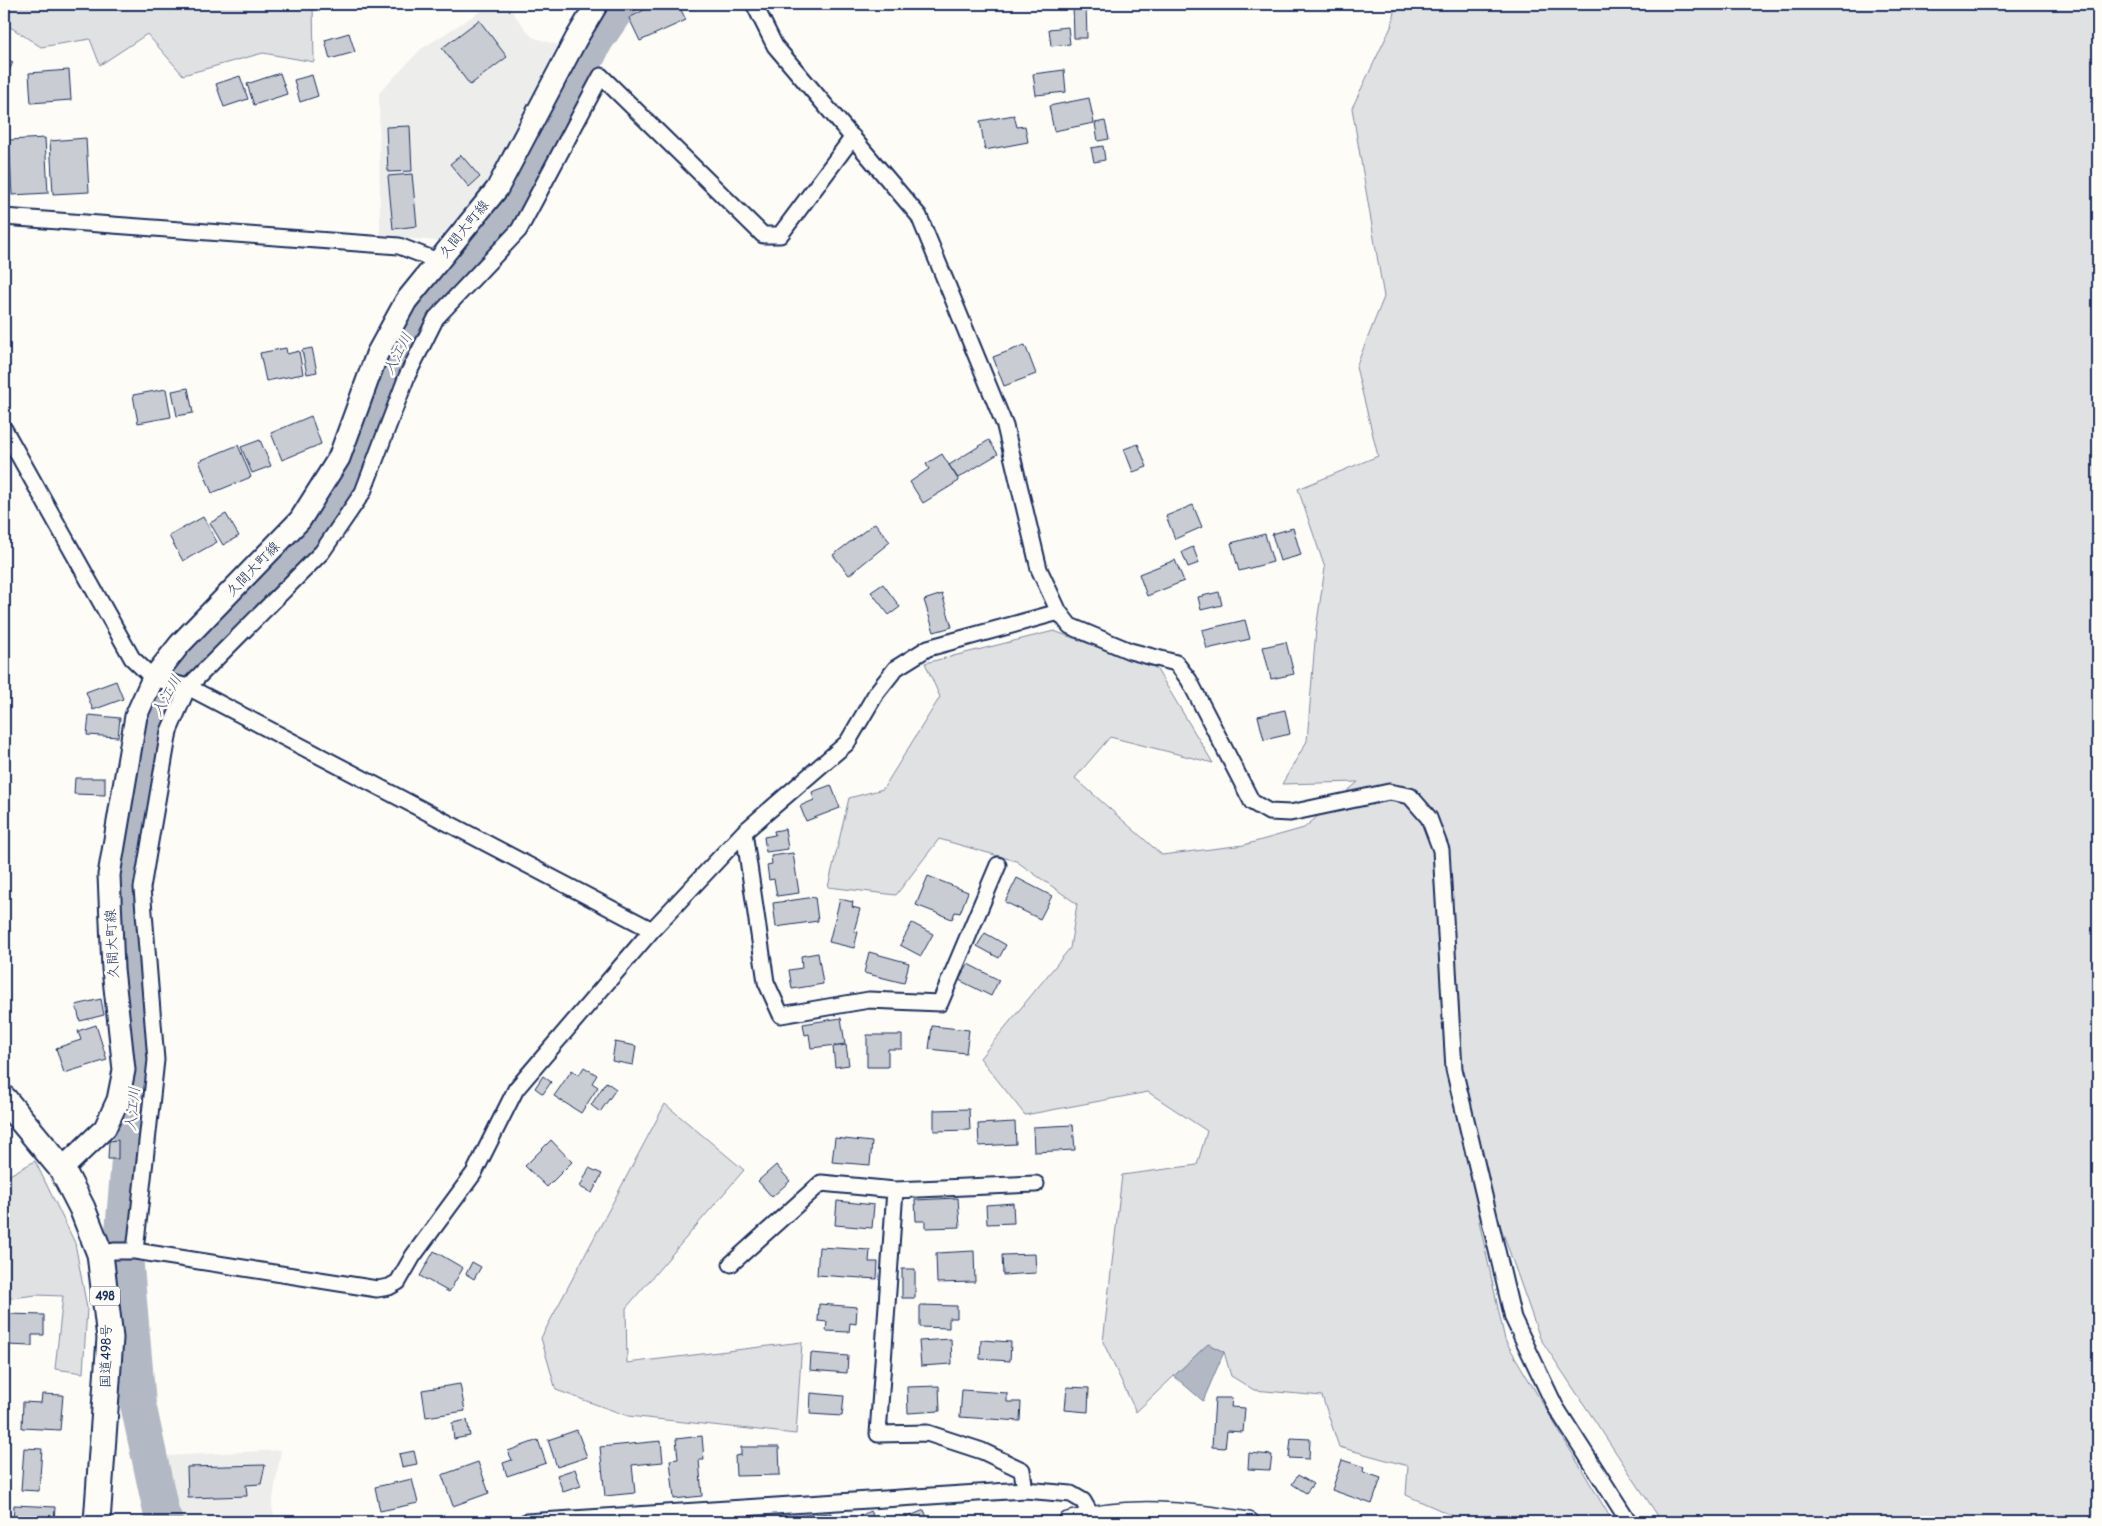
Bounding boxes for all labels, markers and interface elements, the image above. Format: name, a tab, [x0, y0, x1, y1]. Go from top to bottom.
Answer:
street label: 久間大町線	[435, 196, 493, 262]
water label: 入江川	[379, 330, 417, 378]
street label: 久間大町線	[223, 538, 283, 600]
water label: 入江川	[148, 672, 186, 720]
street label: 久間大町線	[102, 909, 122, 979]
water label: 入江川	[122, 1086, 144, 1132]
road number: 498	[90, 1286, 120, 1305]
street label: 国道498号	[97, 1324, 115, 1388]

